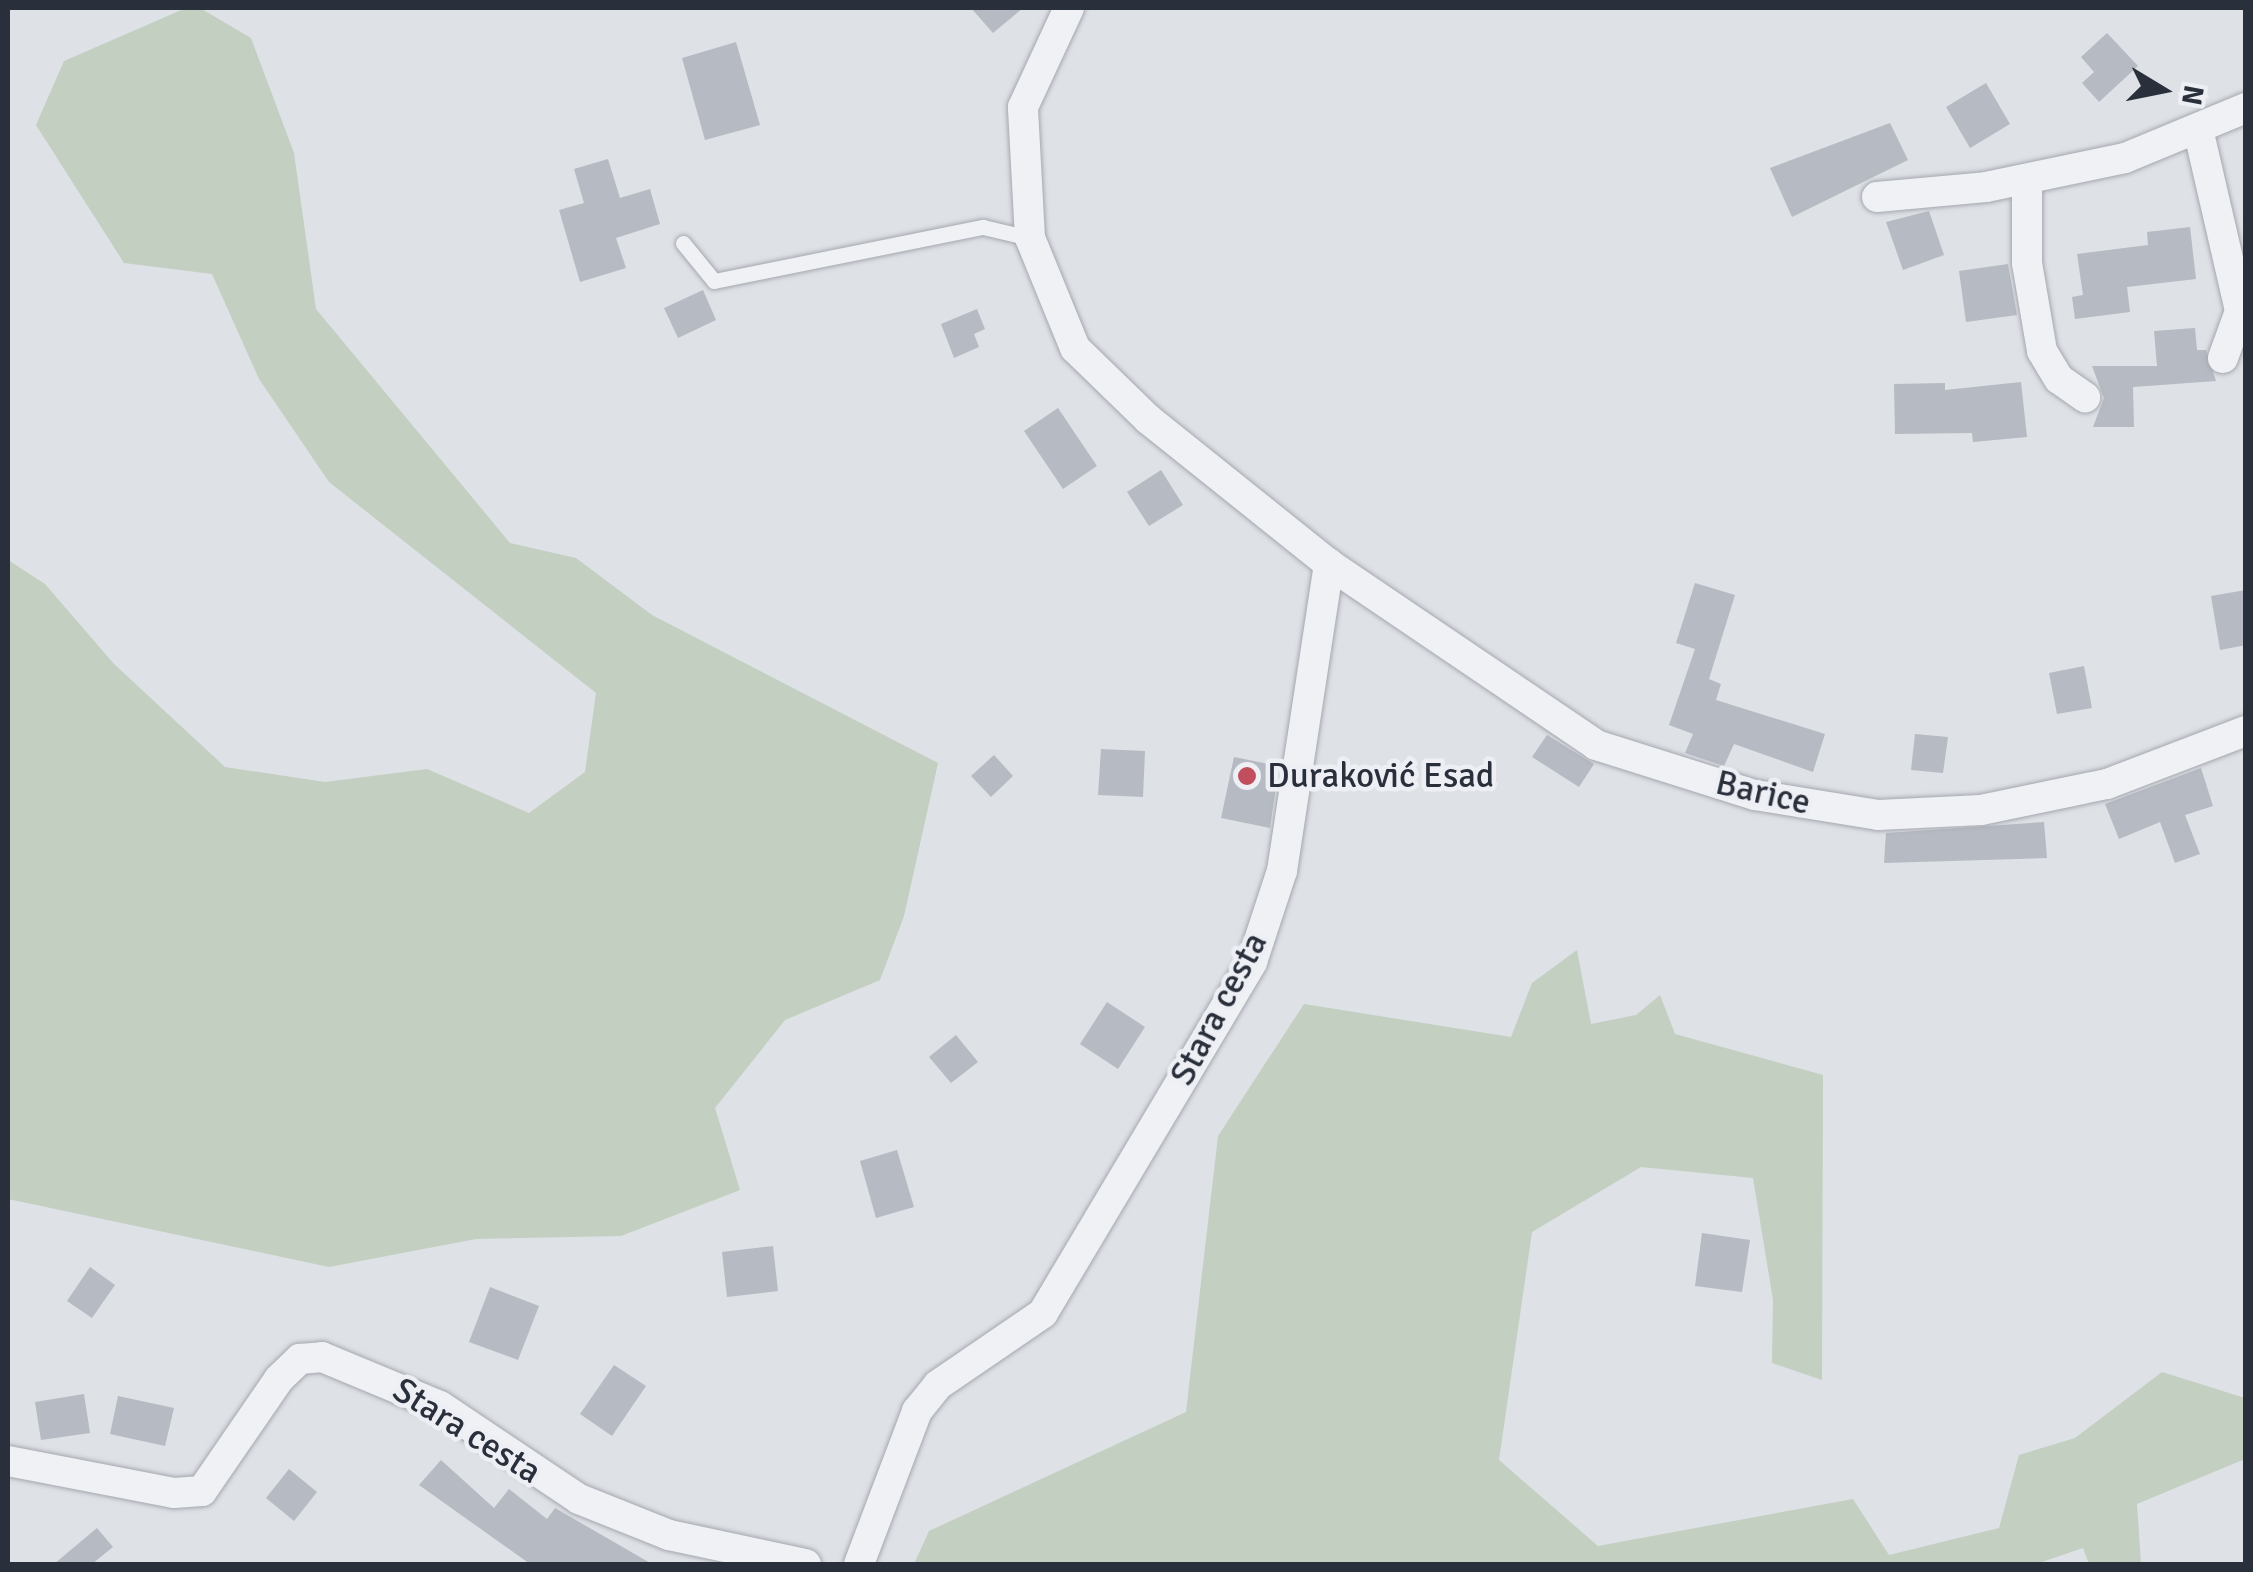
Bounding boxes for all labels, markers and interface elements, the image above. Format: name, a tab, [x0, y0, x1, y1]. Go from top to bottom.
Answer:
north arrow	[2113, 40, 2213, 140]
text: N	[2174, 83, 2211, 108]
place label: Duraković Esad	[1267, 755, 1494, 797]
street label: Barice	[1712, 762, 1814, 824]
marker: Duraković Esad	[1236, 765, 1258, 787]
street label: Stara cesta	[1161, 926, 1277, 1092]
street label: Stara cesta	[385, 1369, 549, 1493]

